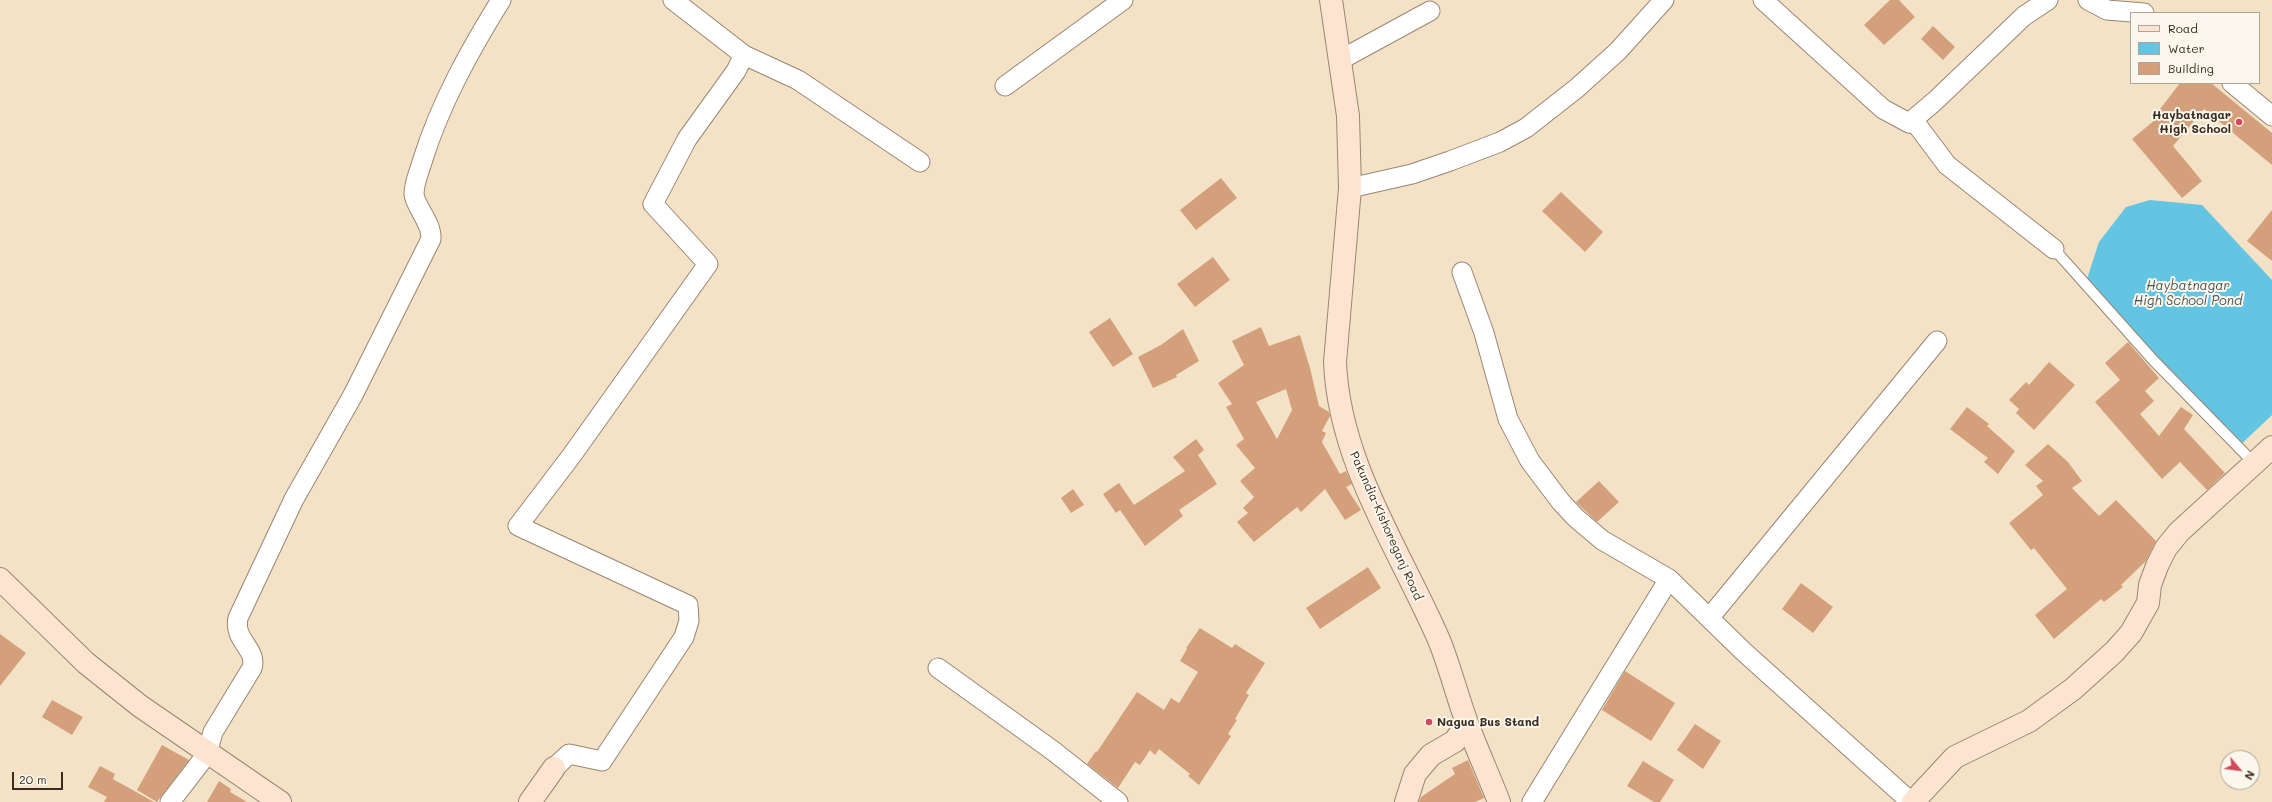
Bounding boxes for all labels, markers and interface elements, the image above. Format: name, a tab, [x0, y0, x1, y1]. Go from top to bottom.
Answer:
legend	[2130, 12, 2260, 84]
text: Road	[2168, 20, 2198, 36]
text: Water	[2168, 40, 2205, 56]
text: Building	[2168, 60, 2214, 76]
place label: Haybatnagar High School	[2152, 108, 2231, 136]
marker: Haybatnagar High School	[2234, 117, 2244, 127]
water label: Haybatnagar High School Pond	[2134, 278, 2242, 309]
street label: Pakundia-Kishoreganj Road	[1347, 449, 1425, 603]
place label: Nagua Bus Stand	[1437, 715, 1539, 729]
marker: Nagua Bus Stand	[1424, 717, 1434, 727]
north arrow	[2220, 750, 2260, 790]
scale bar	[14, 764, 65, 790]
text: N	[2241, 768, 2259, 783]
text: 20 m	[19, 771, 47, 787]

